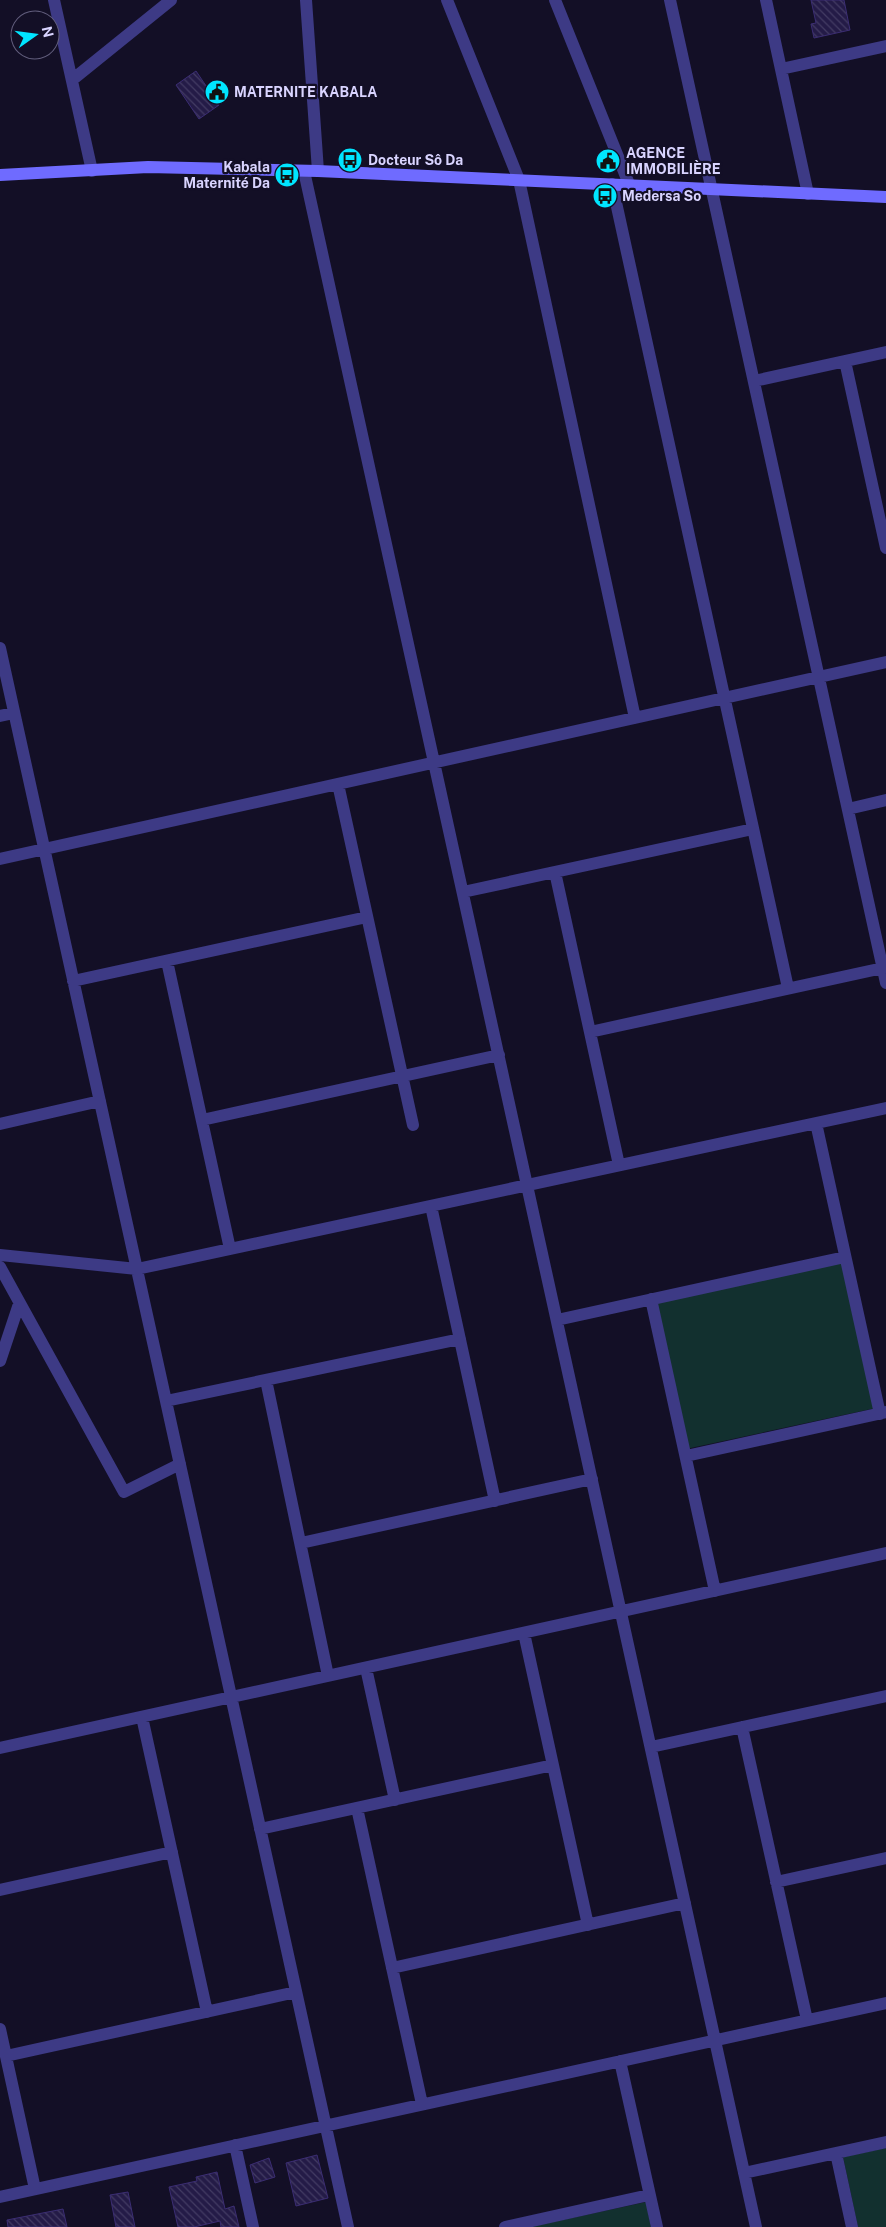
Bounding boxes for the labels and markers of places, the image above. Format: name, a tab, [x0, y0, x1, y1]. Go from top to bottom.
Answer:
public building icon: MATERNITE KABALA	[204, 79, 230, 105]
place label: MATERNITE KABALA	[234, 84, 378, 100]
place label: AGENCE IMMOBILIÈRE	[626, 145, 721, 177]
bus stop icon: Docteur Sô Da	[337, 147, 363, 173]
public building icon: AGENCE IMMOBILIÈRE	[595, 148, 621, 174]
place label: Docteur Sô Da	[368, 152, 463, 168]
place label: Kabala Maternité Da	[183, 159, 270, 191]
bus stop icon: Kabala Maternité Da	[274, 162, 300, 188]
bus stop icon: Medersa So	[592, 183, 618, 209]
place label: Medersa So	[622, 188, 701, 204]

